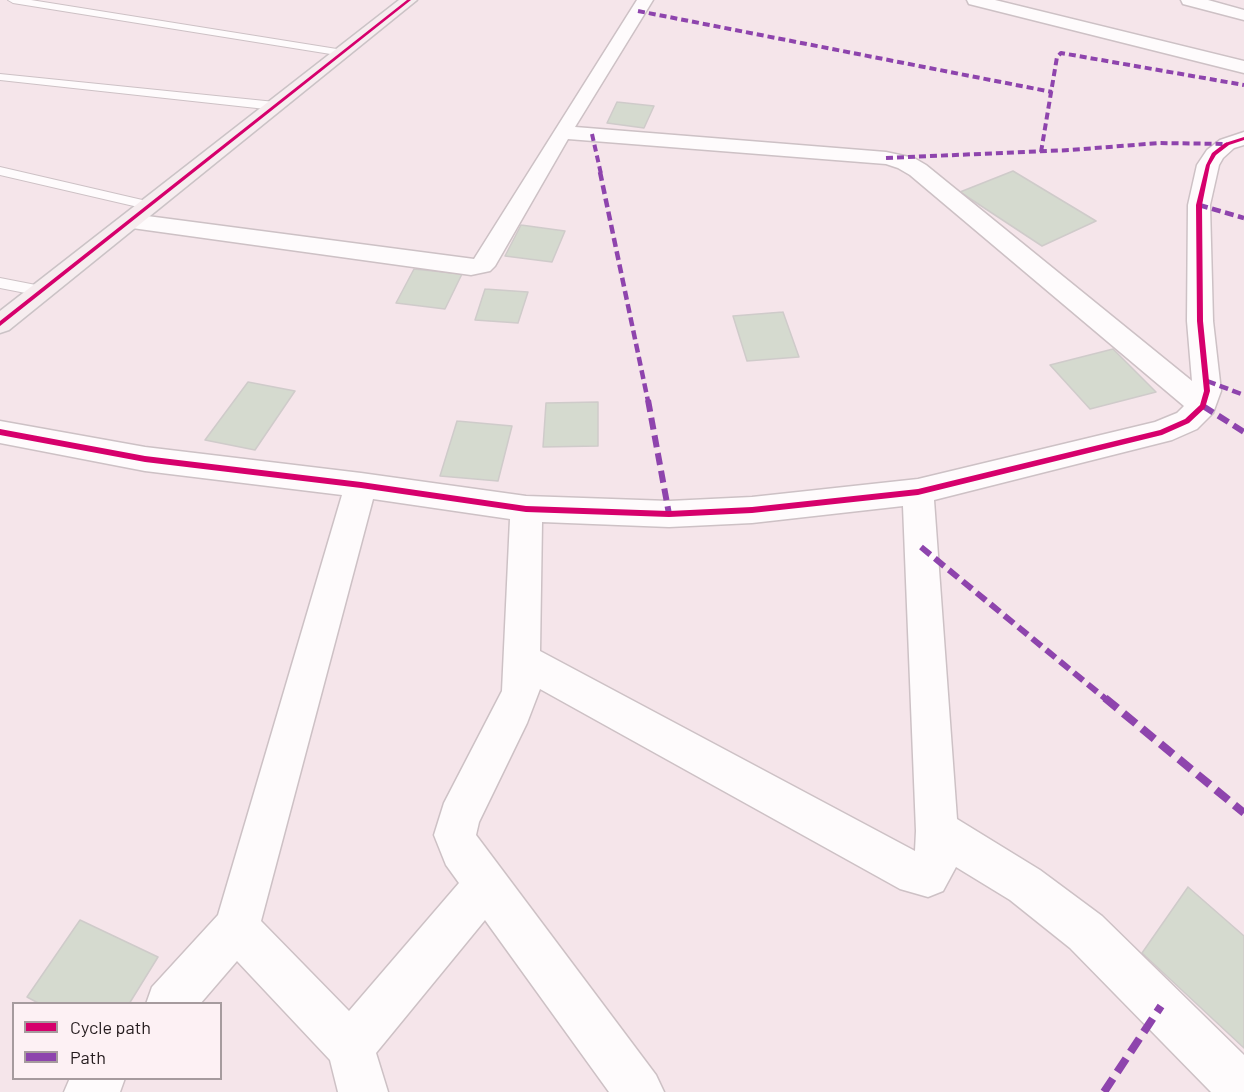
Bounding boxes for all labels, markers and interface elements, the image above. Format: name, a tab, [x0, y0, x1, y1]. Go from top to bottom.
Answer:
legend	[12, 1002, 222, 1080]
text: Cycle path	[70, 1016, 151, 1038]
text: Path	[70, 1046, 106, 1068]

